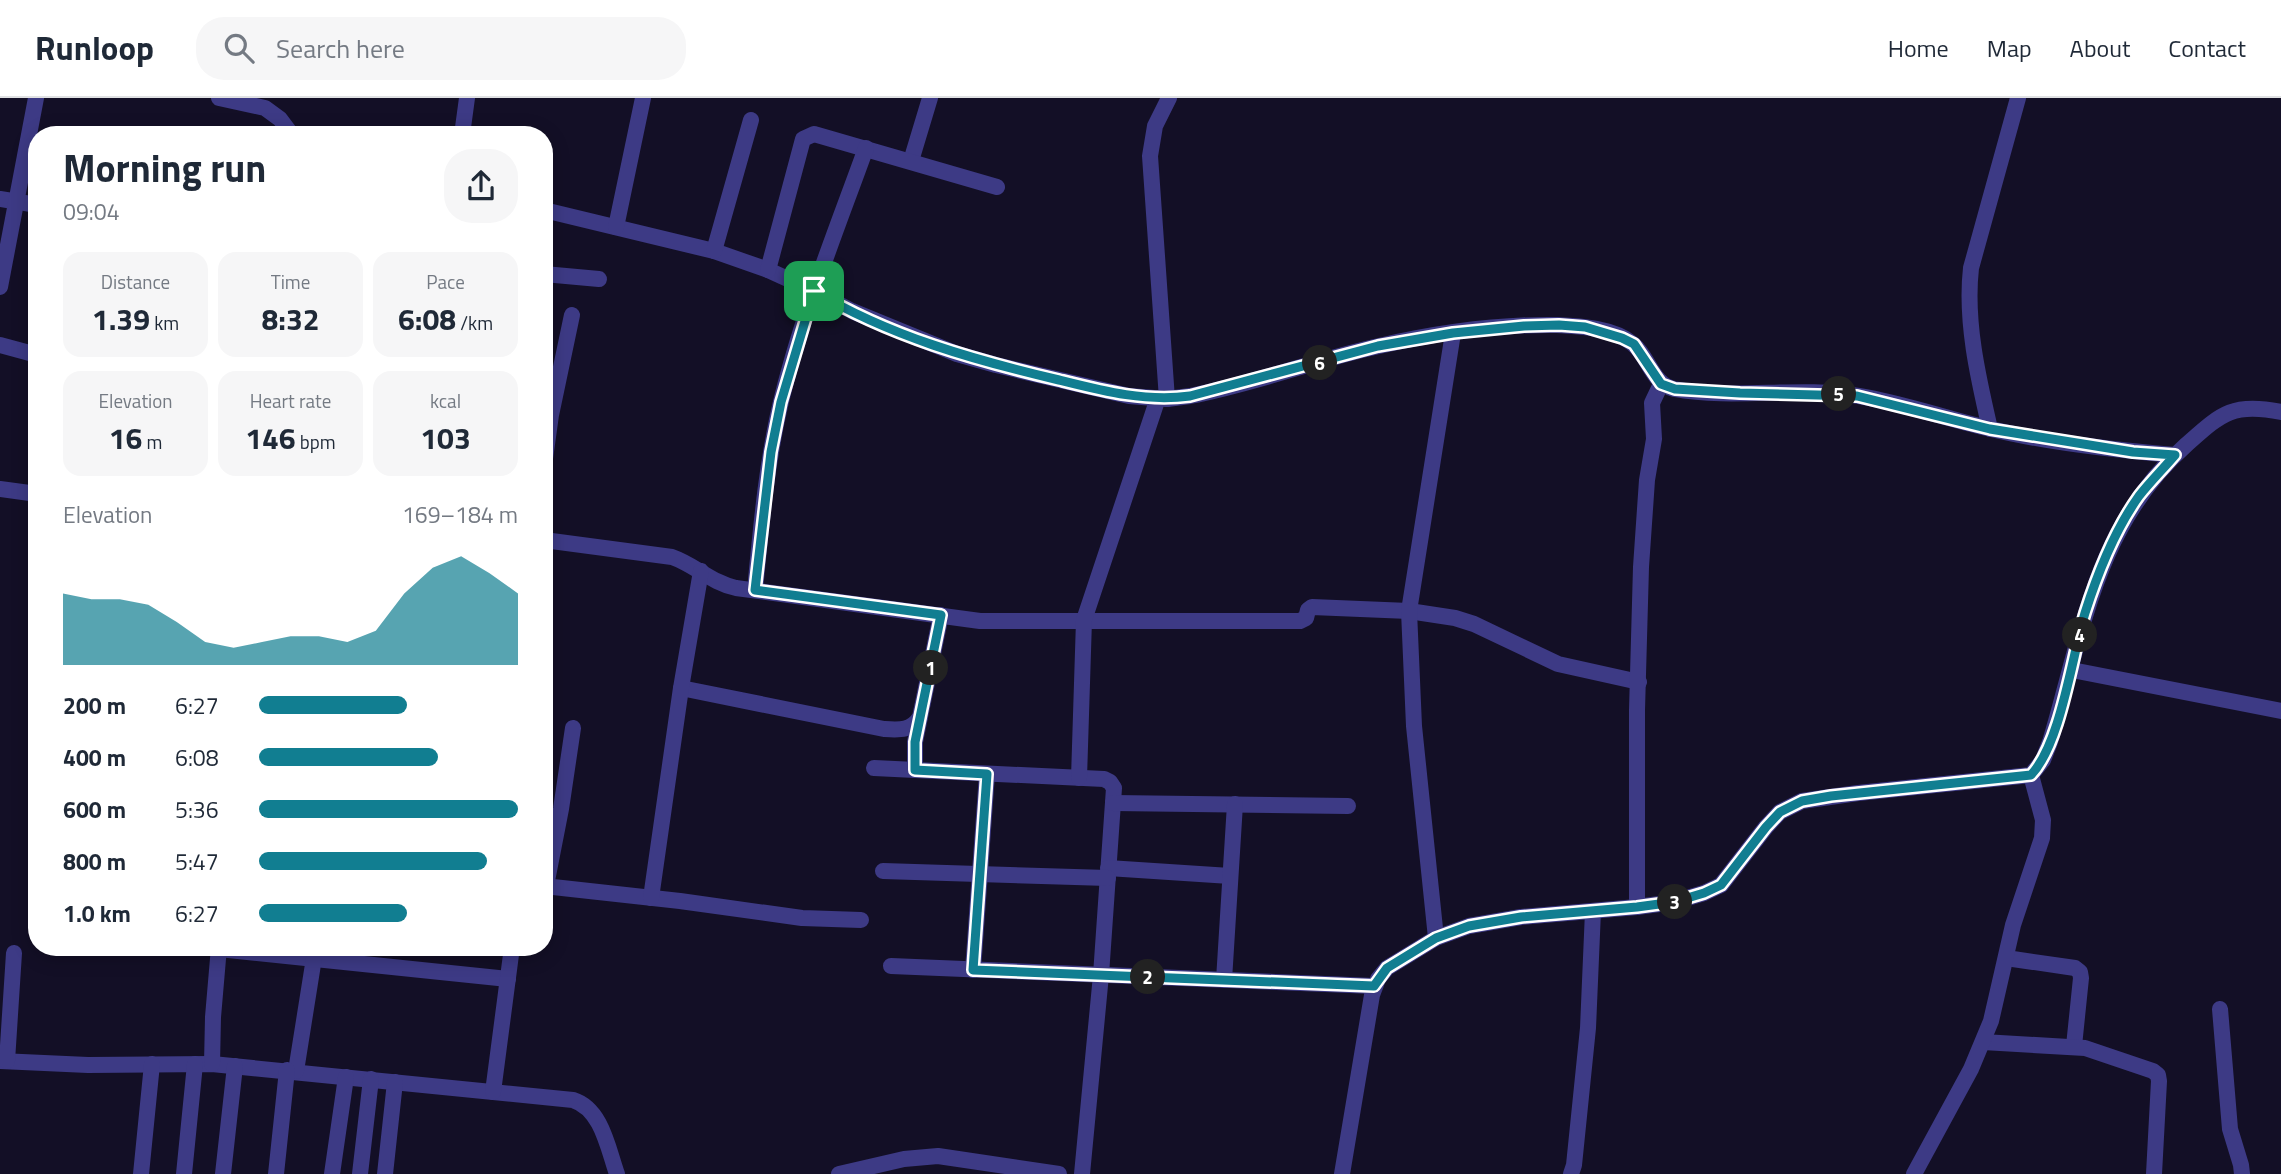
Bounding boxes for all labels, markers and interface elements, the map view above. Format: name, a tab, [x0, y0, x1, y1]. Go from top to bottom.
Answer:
search box	[196, 17, 686, 80]
text: Runloop	[35, 23, 154, 73]
icon: search	[220, 29, 258, 67]
text: Search here	[276, 29, 405, 68]
text: Home	[1888, 30, 1949, 66]
text: Map	[1987, 30, 2032, 66]
text: About	[2070, 30, 2130, 66]
text: Contact	[2168, 30, 2246, 66]
text: Morning run	[63, 139, 266, 197]
button: share	[444, 149, 518, 223]
text: 09:04	[63, 194, 120, 229]
pin	[784, 261, 844, 321]
text: Distance	[101, 267, 170, 296]
text: Time	[271, 267, 310, 296]
text: Pace	[426, 267, 465, 296]
icon: arrive	[795, 272, 833, 310]
text: 1.39	[92, 296, 150, 342]
text: 8:32	[261, 296, 320, 342]
text: 6:08	[398, 296, 456, 342]
text: km	[150, 308, 179, 337]
text: /km	[456, 308, 493, 337]
pin: 6	[1302, 345, 1338, 380]
text: 6	[1314, 348, 1325, 377]
pin: 5	[1822, 376, 1856, 412]
text: 5	[1833, 379, 1844, 408]
text: Elevation	[99, 386, 172, 415]
text: Heart rate	[250, 386, 331, 415]
text: kcal	[430, 386, 461, 415]
text: 16	[109, 415, 142, 461]
text: 146	[245, 415, 296, 461]
text: 103	[420, 415, 471, 461]
text: m	[142, 427, 162, 456]
text: bpm	[296, 427, 336, 456]
text: Elevation	[63, 497, 152, 532]
text: 169–184 m	[402, 497, 518, 532]
pin: 4	[2062, 618, 2098, 652]
text: 4	[2074, 620, 2085, 649]
pin: 1	[914, 650, 948, 686]
text: 1	[925, 653, 936, 682]
text: 200 m	[63, 688, 126, 723]
text: 6:27	[175, 688, 219, 723]
text: 400 m	[63, 740, 126, 775]
text: 6:08	[175, 740, 219, 775]
text: 600 m	[63, 792, 126, 827]
text: 5:36	[175, 792, 219, 827]
text: 800 m	[63, 844, 126, 879]
text: 5:47	[175, 844, 219, 879]
pin: 3	[1658, 884, 1692, 920]
text: 3	[1669, 887, 1680, 916]
text: 1.0 km	[63, 896, 131, 931]
text: 6:27	[175, 896, 219, 931]
pin: 2	[1130, 960, 1166, 994]
text: 2	[1142, 962, 1153, 991]

